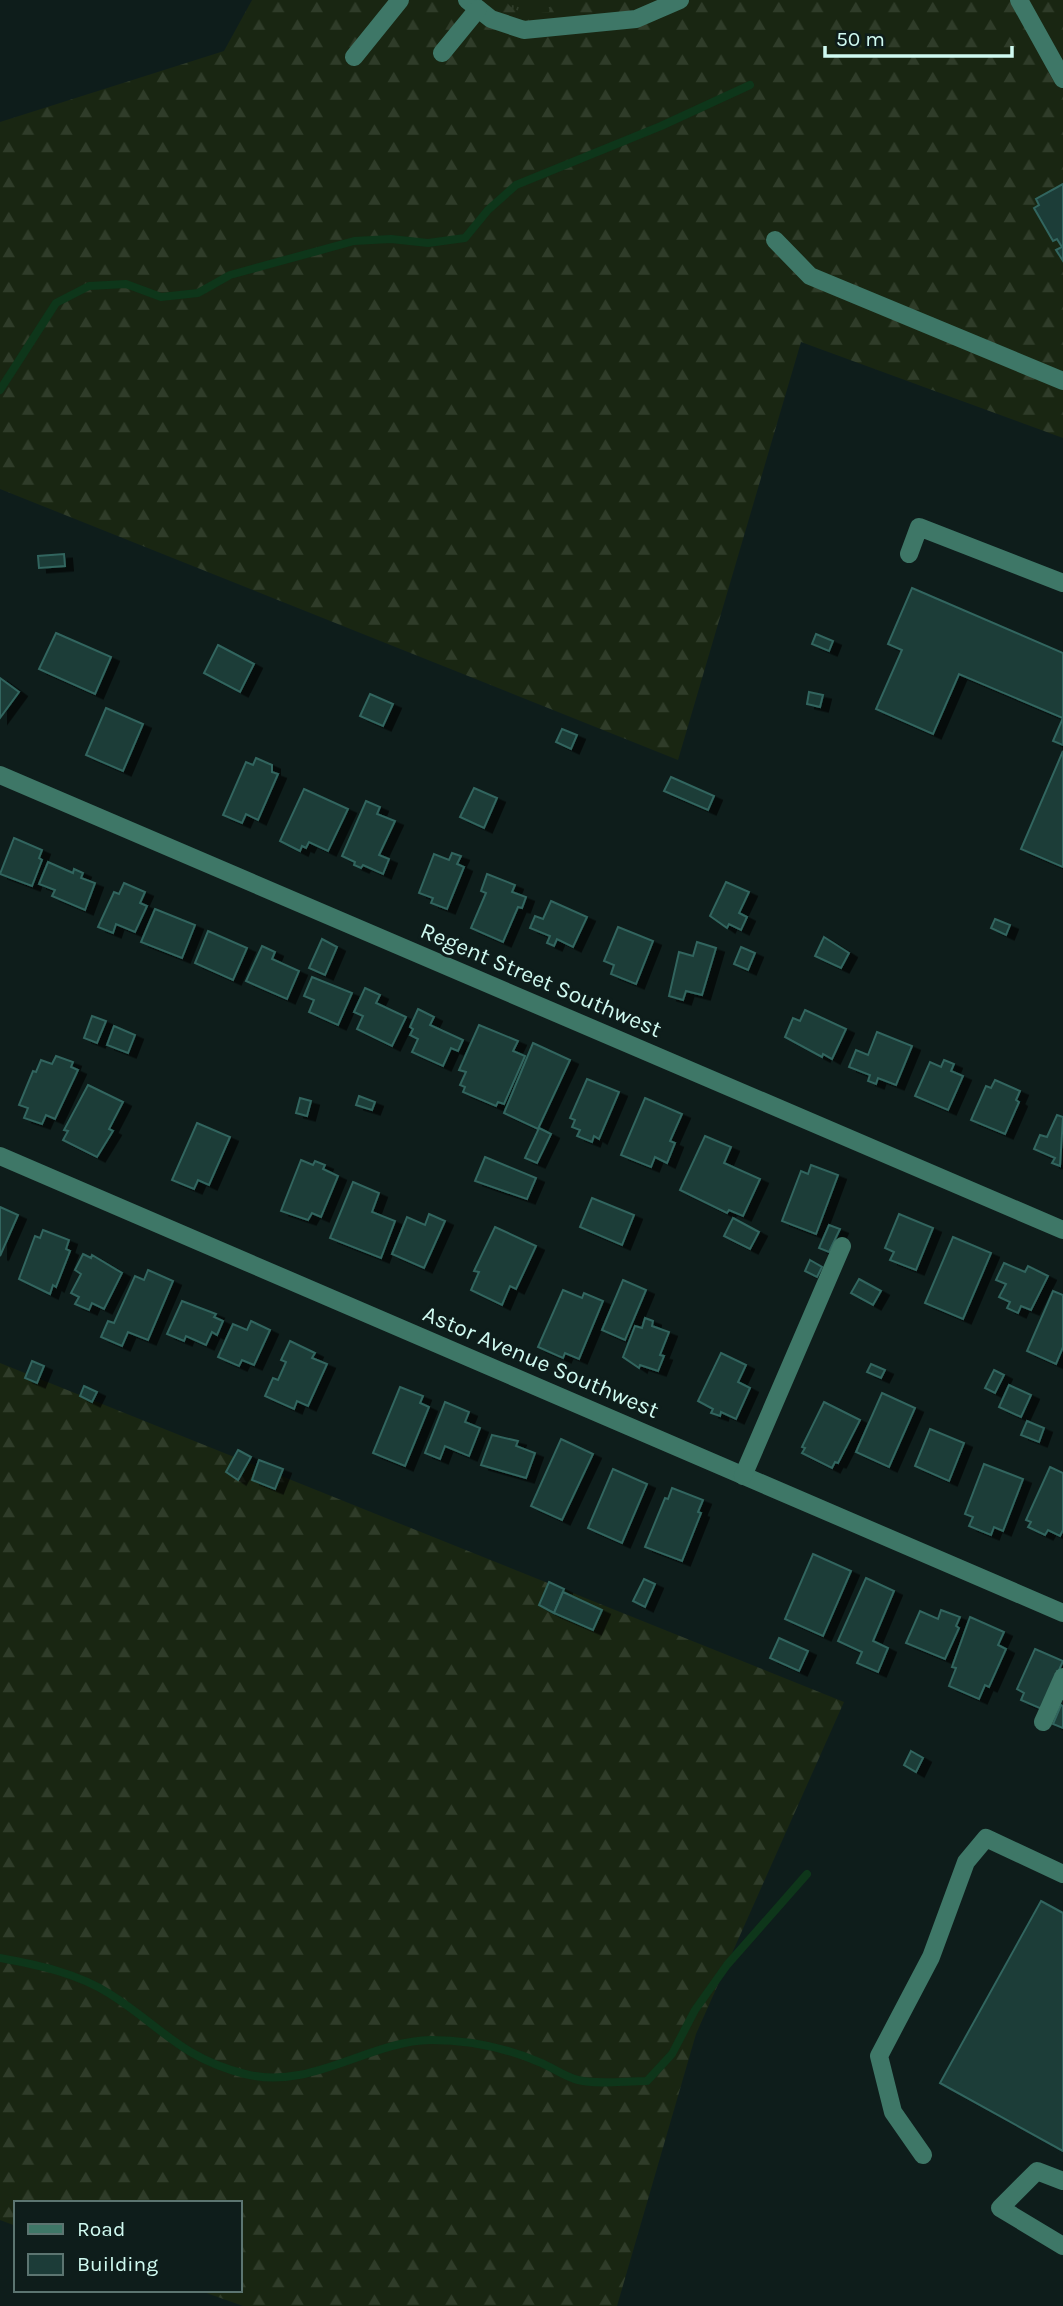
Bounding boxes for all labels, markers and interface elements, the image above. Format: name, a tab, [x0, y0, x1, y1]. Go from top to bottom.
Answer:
scale bar	[825, 14, 1012, 58]
text: 50 m	[836, 27, 885, 51]
street label: Regent Street Southwest	[416, 917, 666, 1043]
street label: Astor Avenue Southwest	[419, 1300, 663, 1424]
legend	[14, 2201, 242, 2292]
text: Road	[77, 2217, 125, 2241]
text: Building	[77, 2252, 158, 2276]

